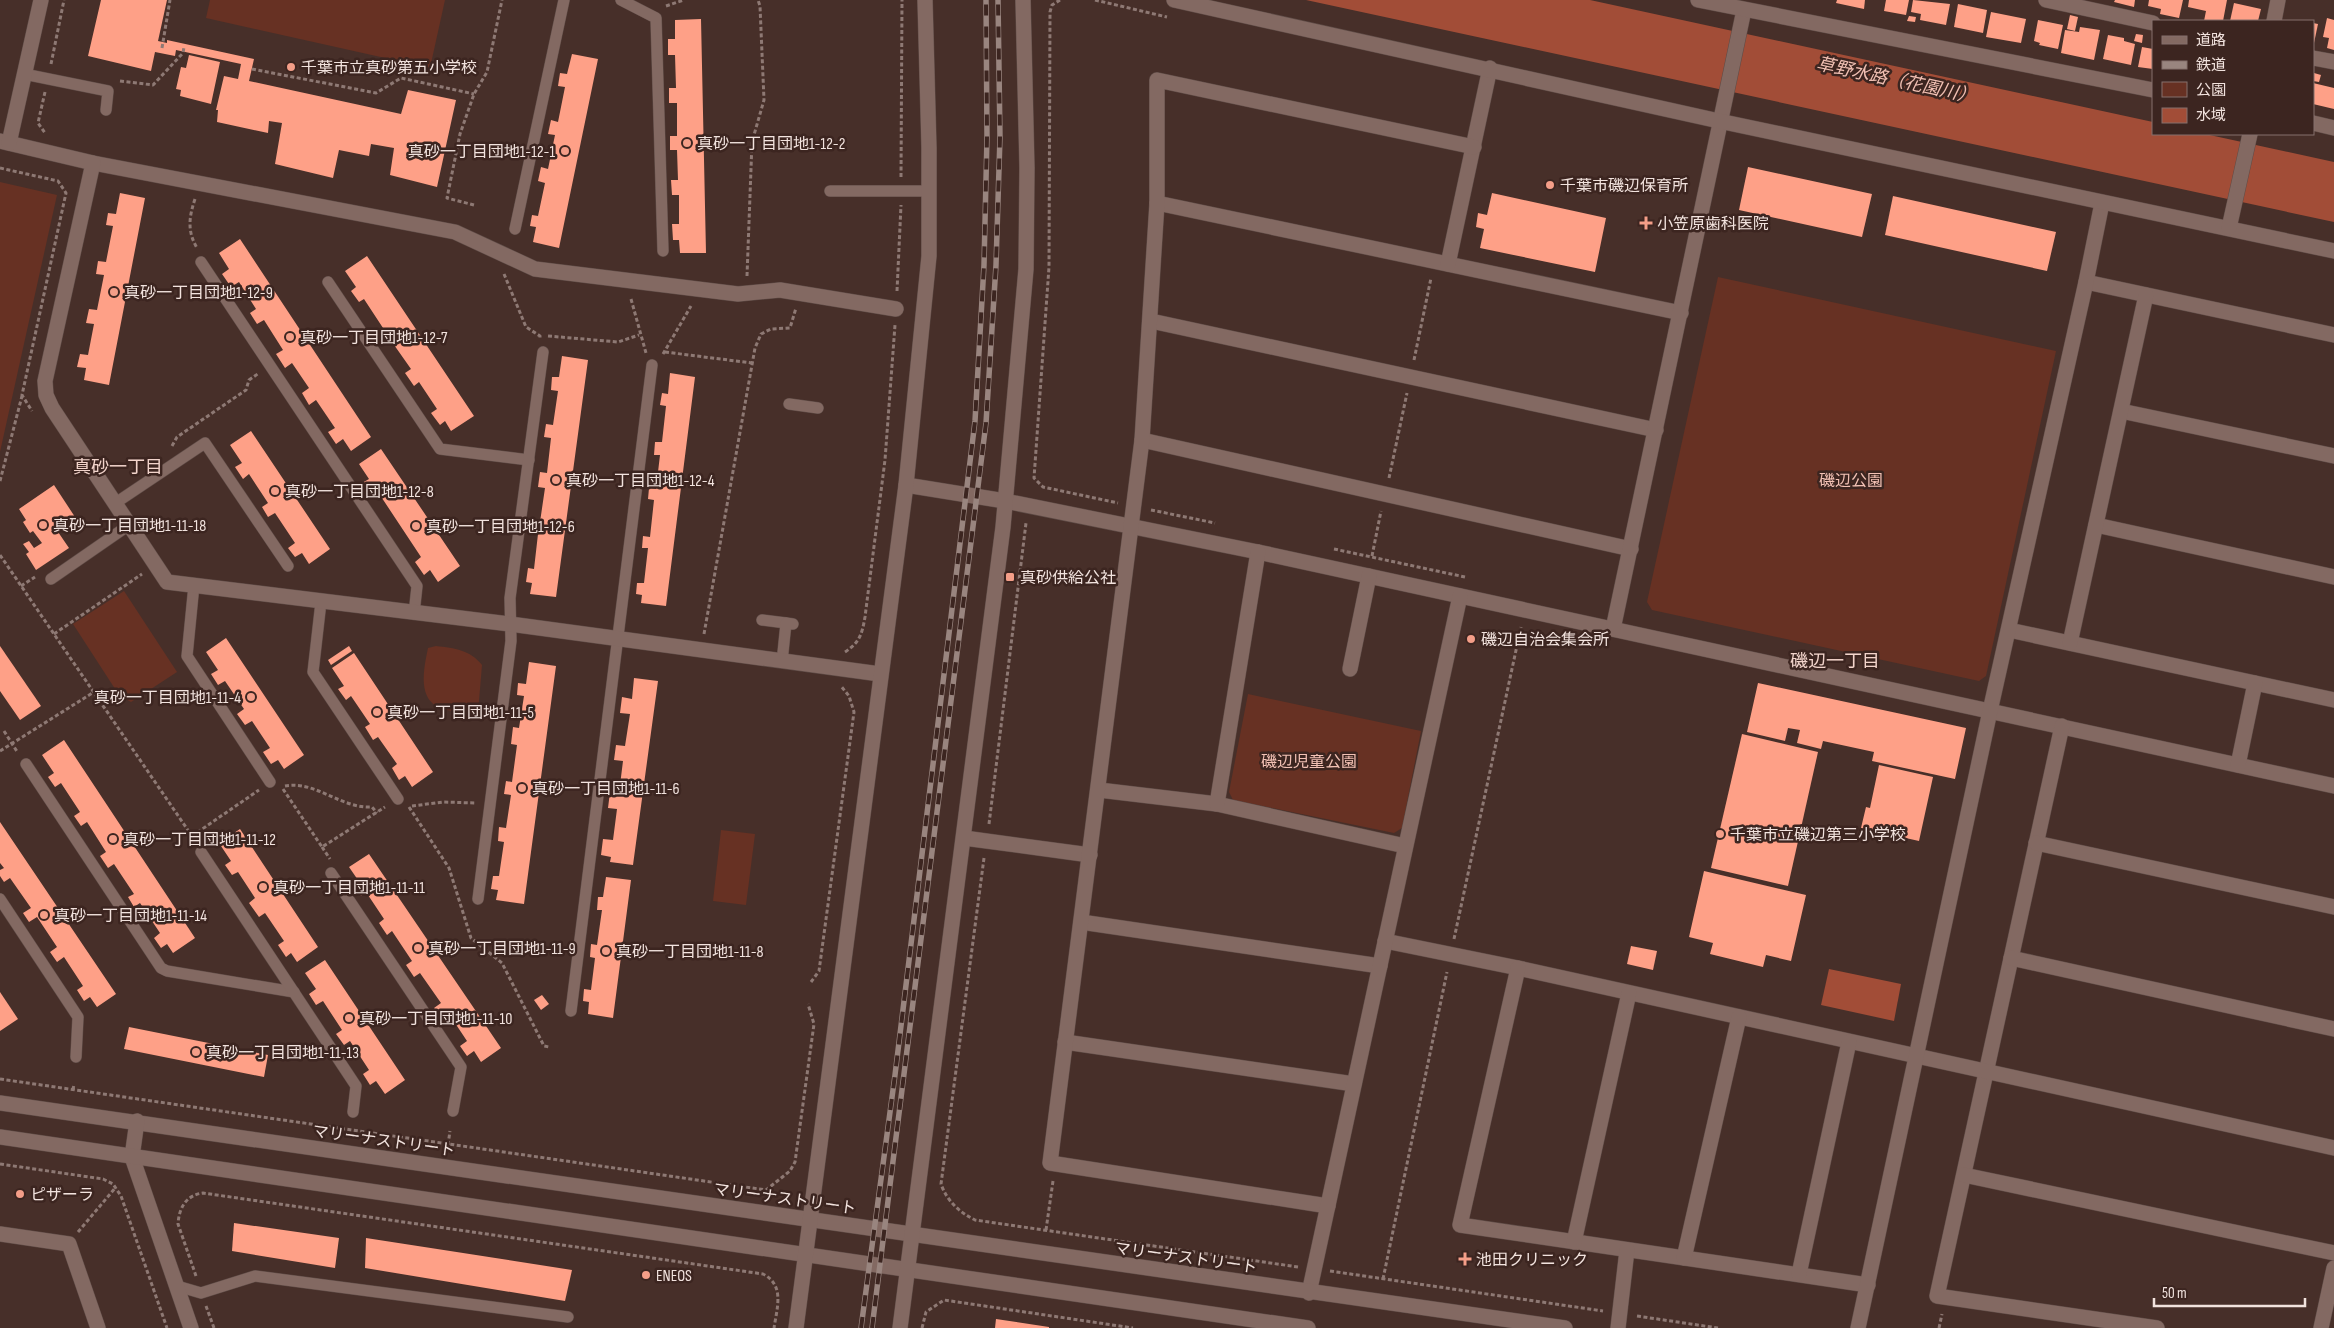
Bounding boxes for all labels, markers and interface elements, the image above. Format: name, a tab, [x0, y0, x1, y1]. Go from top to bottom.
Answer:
legend	[2152, 20, 2314, 135]
text: 道路	[2196, 31, 2226, 50]
water label: 草野水路（花園川）	[1814, 53, 1977, 108]
text: 鉄道	[2196, 56, 2226, 75]
place label: 千葉市立真砂第五小学校	[301, 59, 477, 78]
marker: 千葉市立真砂第五小学校	[285, 61, 297, 73]
text: 公園	[2196, 81, 2226, 100]
text: 水域	[2196, 106, 2226, 125]
place label: 真砂一丁目団地1-12-2	[697, 135, 845, 154]
marker: 真砂一丁目団地1-12-2	[681, 137, 693, 149]
place label: 真砂一丁目団地1-12-1	[408, 143, 555, 162]
marker: 真砂一丁目団地1-12-1	[559, 145, 571, 157]
place label: 千葉市磯辺保育所	[1560, 177, 1688, 196]
marker: 千葉市磯辺保育所	[1544, 179, 1556, 191]
place label: 小笠原歯科医院	[1657, 215, 1769, 234]
marker: 小笠原歯科医院	[1639, 216, 1653, 230]
place label: 真砂一丁目団地1-12-9	[124, 284, 273, 303]
marker: 真砂一丁目団地1-12-9	[108, 286, 120, 298]
place label: 真砂一丁目団地1-12-7	[300, 329, 448, 348]
marker: 真砂一丁目団地1-12-7	[284, 331, 296, 343]
district label: 真砂一丁目	[73, 457, 163, 478]
place label: 真砂一丁目団地1-12-4	[566, 472, 715, 491]
park label: 磯辺公園	[1819, 472, 1883, 491]
marker: 真砂一丁目団地1-12-4	[550, 474, 562, 486]
place label: 真砂一丁目団地1-12-8	[285, 483, 434, 502]
marker: 真砂一丁目団地1-12-8	[269, 485, 281, 497]
place label: 真砂一丁目団地1-11-18	[53, 517, 206, 536]
place label: 真砂一丁目団地1-12-6	[426, 518, 575, 537]
marker: 真砂一丁目団地1-11-18	[37, 519, 49, 531]
marker: 真砂一丁目団地1-12-6	[410, 520, 422, 532]
place label: 真砂供給公社	[1020, 569, 1116, 588]
marker: 真砂供給公社	[1004, 571, 1016, 583]
place label: 磯辺自治会集会所	[1481, 631, 1609, 650]
marker: 磯辺自治会集会所	[1465, 633, 1477, 645]
district label: 磯辺一丁目	[1790, 651, 1880, 672]
place label: 真砂一丁目団地1-11-4	[94, 689, 241, 708]
marker: 真砂一丁目団地1-11-4	[245, 691, 257, 703]
place label: 真砂一丁目団地1-11-5	[387, 704, 534, 723]
marker: 真砂一丁目団地1-11-5	[371, 706, 383, 718]
park label: 磯辺児童公園	[1261, 753, 1357, 772]
place label: 真砂一丁目団地1-11-6	[532, 780, 680, 799]
marker: 真砂一丁目団地1-11-6	[516, 782, 528, 794]
place label: 千葉市立磯辺第三小学校	[1730, 826, 1906, 845]
marker: 千葉市立磯辺第三小学校	[1714, 828, 1726, 840]
place label: 真砂一丁目団地1-11-12	[123, 831, 276, 850]
marker: 真砂一丁目団地1-11-12	[107, 833, 119, 845]
place label: 真砂一丁目団地1-11-11	[273, 879, 425, 898]
marker: 真砂一丁目団地1-11-11	[257, 881, 269, 893]
place label: 真砂一丁目団地1-11-14	[54, 907, 207, 926]
marker: 真砂一丁目団地1-11-14	[38, 909, 50, 921]
place label: 真砂一丁目団地1-11-9	[428, 940, 576, 959]
marker: 真砂一丁目団地1-11-9	[412, 942, 424, 954]
place label: 真砂一丁目団地1-11-8	[616, 943, 764, 962]
marker: 真砂一丁目団地1-11-8	[600, 945, 612, 957]
place label: 真砂一丁目団地1-11-10	[359, 1010, 512, 1029]
marker: 真砂一丁目団地1-11-10	[343, 1012, 355, 1024]
place label: 真砂一丁目団地1-11-13	[206, 1044, 359, 1063]
marker: 真砂一丁目団地1-11-13	[190, 1046, 202, 1058]
street label: マリーナストリート	[311, 1122, 456, 1161]
street label: マリーナストリート	[712, 1180, 857, 1219]
place label: ピザーラ	[30, 1186, 94, 1205]
marker: ピザーラ	[14, 1188, 26, 1200]
street label: マリーナストリート	[1113, 1239, 1258, 1278]
place label: 池田クリニック	[1476, 1251, 1588, 1270]
marker: 池田クリニック	[1458, 1252, 1472, 1266]
place label: ENEOS	[656, 1267, 692, 1286]
marker: ENEOS	[640, 1269, 652, 1281]
scale bar	[2154, 1276, 2305, 1308]
text: 50 m	[2162, 1284, 2187, 1303]

